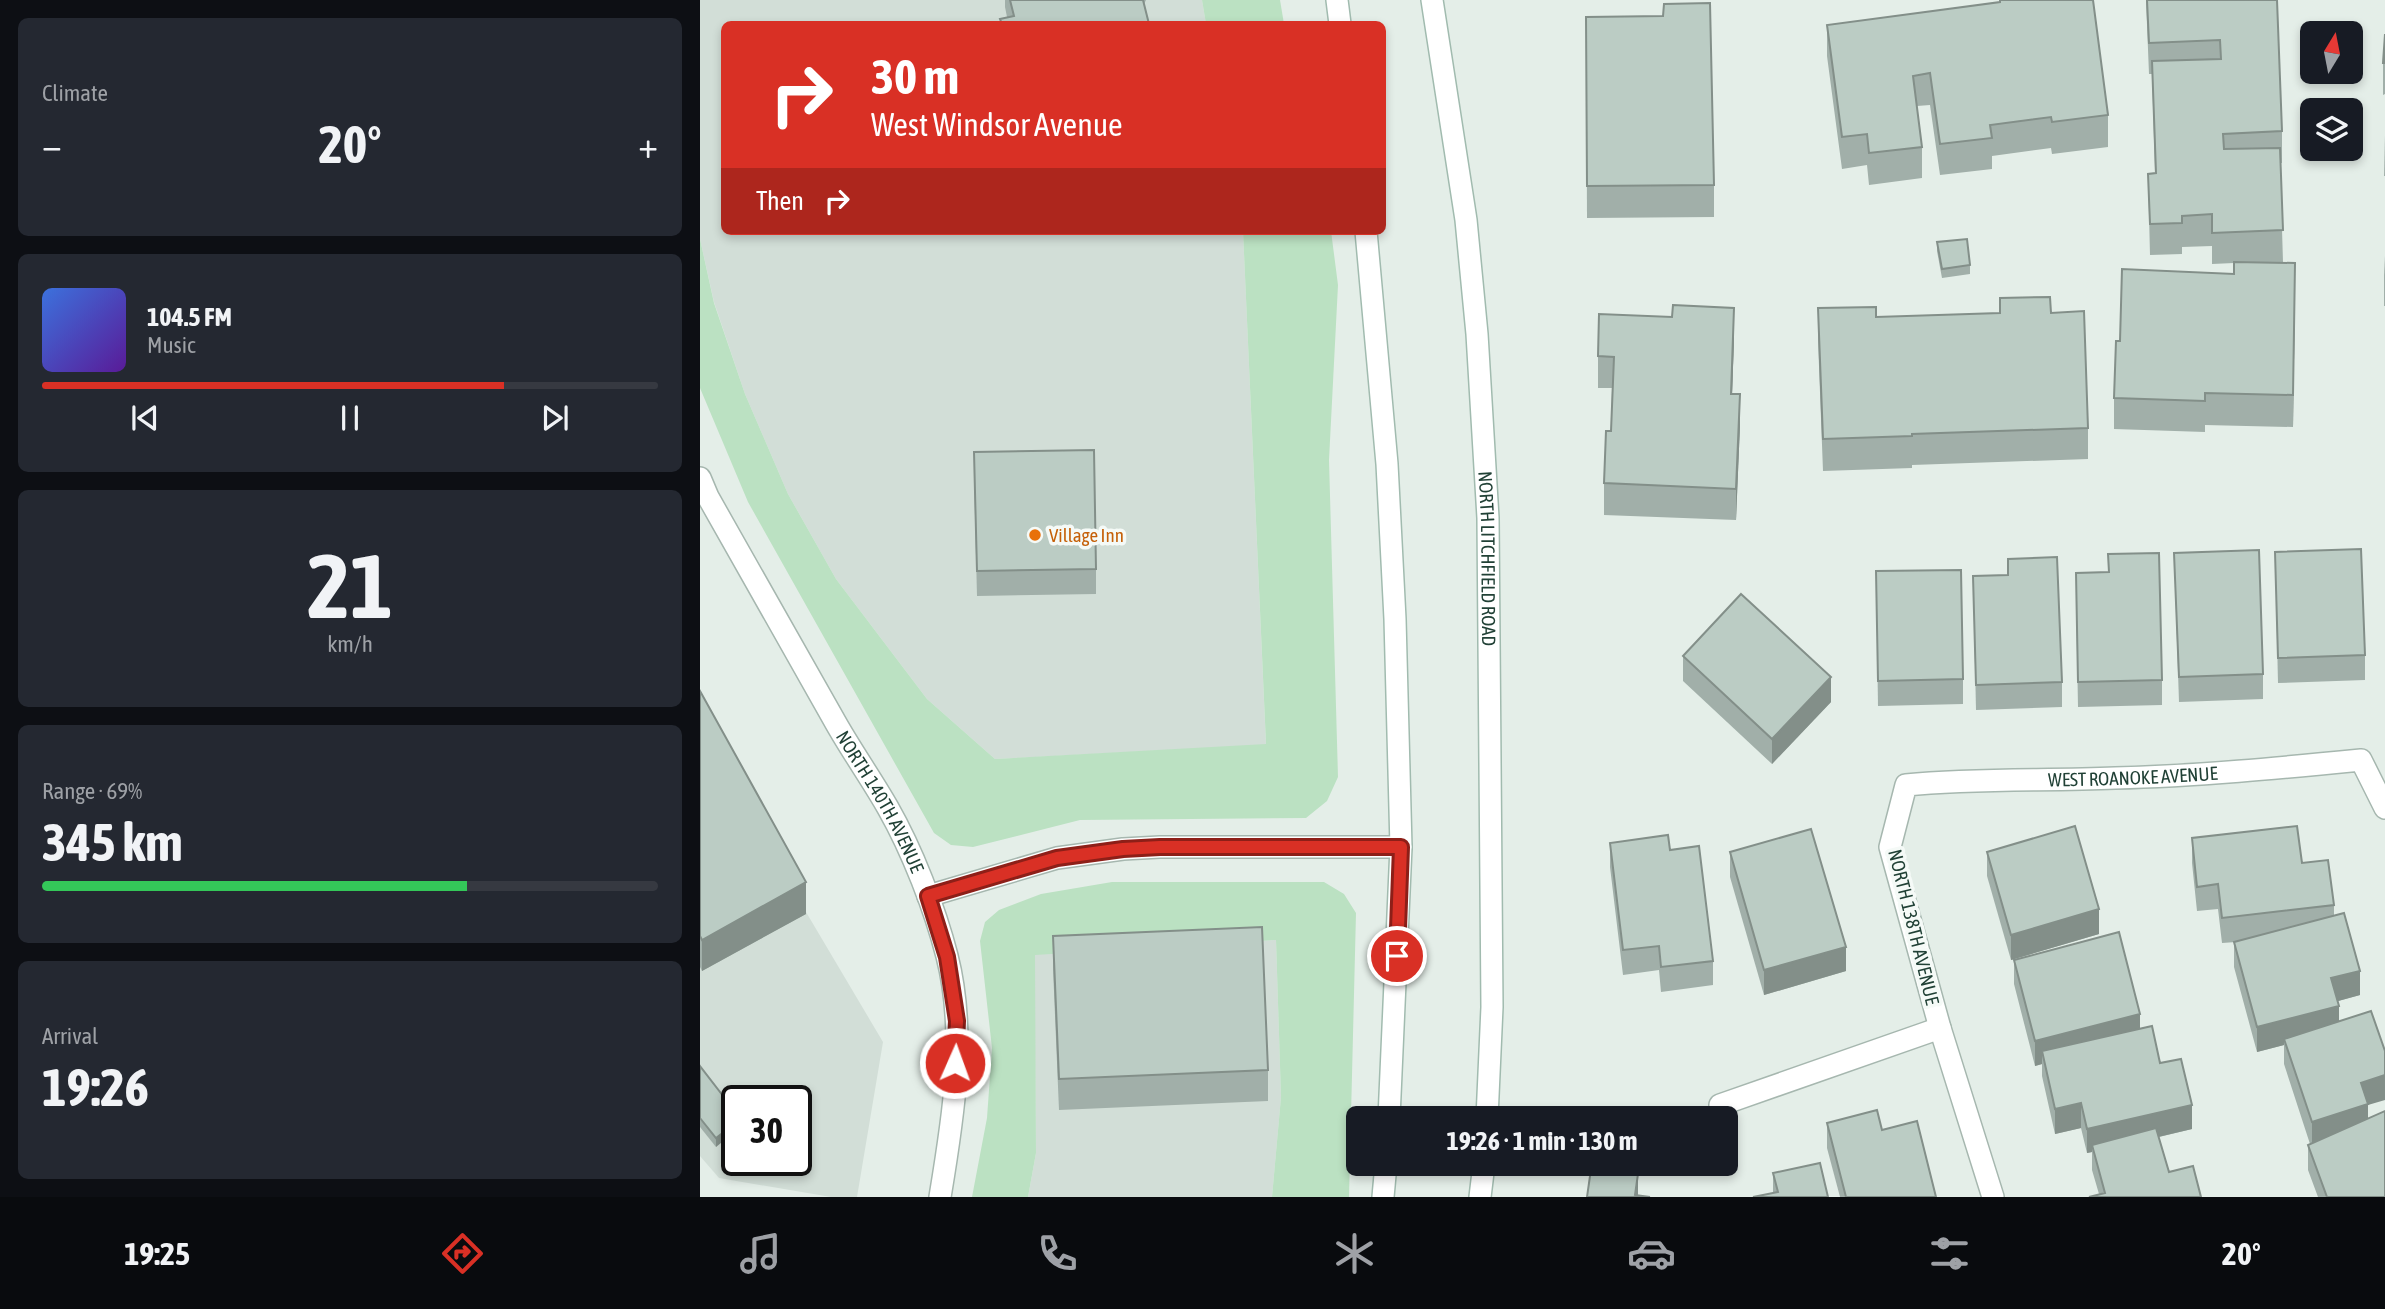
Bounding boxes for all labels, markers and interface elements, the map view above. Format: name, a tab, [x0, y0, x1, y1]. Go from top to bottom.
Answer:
north arrow	[2300, 21, 2362, 84]
map controls	[2300, 21, 2363, 161]
text: 30 m	[871, 48, 959, 104]
icon: right	[756, 49, 847, 140]
text: Climate	[42, 80, 108, 106]
button: layers	[2300, 98, 2363, 161]
text: West Windsor Avenue	[871, 106, 1123, 143]
text: 20°	[318, 114, 382, 174]
text: −	[42, 123, 62, 166]
text: +	[638, 123, 658, 166]
icon: right	[818, 182, 856, 220]
text: Then	[756, 186, 804, 216]
text: 104.5 FM	[147, 302, 232, 332]
text: Music	[147, 332, 195, 358]
icon: previous	[126, 399, 164, 437]
icon: pause	[331, 399, 369, 437]
icon: next	[536, 399, 574, 437]
street label: NORTH LITCHFIELD ROAD	[1474, 470, 1500, 646]
place label: Village Inn	[1049, 524, 1124, 546]
marker: Village Inn	[1027, 527, 1043, 543]
text: 21	[307, 533, 393, 637]
text: km/h	[327, 631, 373, 657]
street label: NORTH 140TH AVENUE	[832, 727, 929, 876]
street label: WEST ROANOKE AVENUE	[2048, 762, 2218, 791]
text: Range · 69%	[42, 778, 142, 804]
text: 345 km	[42, 812, 183, 872]
street label: NORTH 138TH AVENUE	[1884, 847, 1944, 1007]
pin	[1367, 926, 1427, 986]
icon: arrive	[1378, 937, 1416, 975]
text: Arrival	[42, 1023, 98, 1049]
position arrow	[918, 1026, 992, 1100]
text: 19:26	[42, 1057, 149, 1117]
speed limit sign: 30	[721, 1085, 812, 1176]
text: 19:26 · 1 min · 130 m	[1447, 1126, 1637, 1156]
icon: directions	[438, 1229, 487, 1278]
icon: music	[736, 1229, 785, 1278]
icon: phone	[1033, 1229, 1082, 1278]
icon: climate	[1330, 1229, 1379, 1278]
icon: car	[1627, 1229, 1676, 1278]
icon: filters	[1925, 1229, 1974, 1278]
text: 19:25	[124, 1235, 190, 1272]
text: 20°	[2222, 1235, 2261, 1272]

